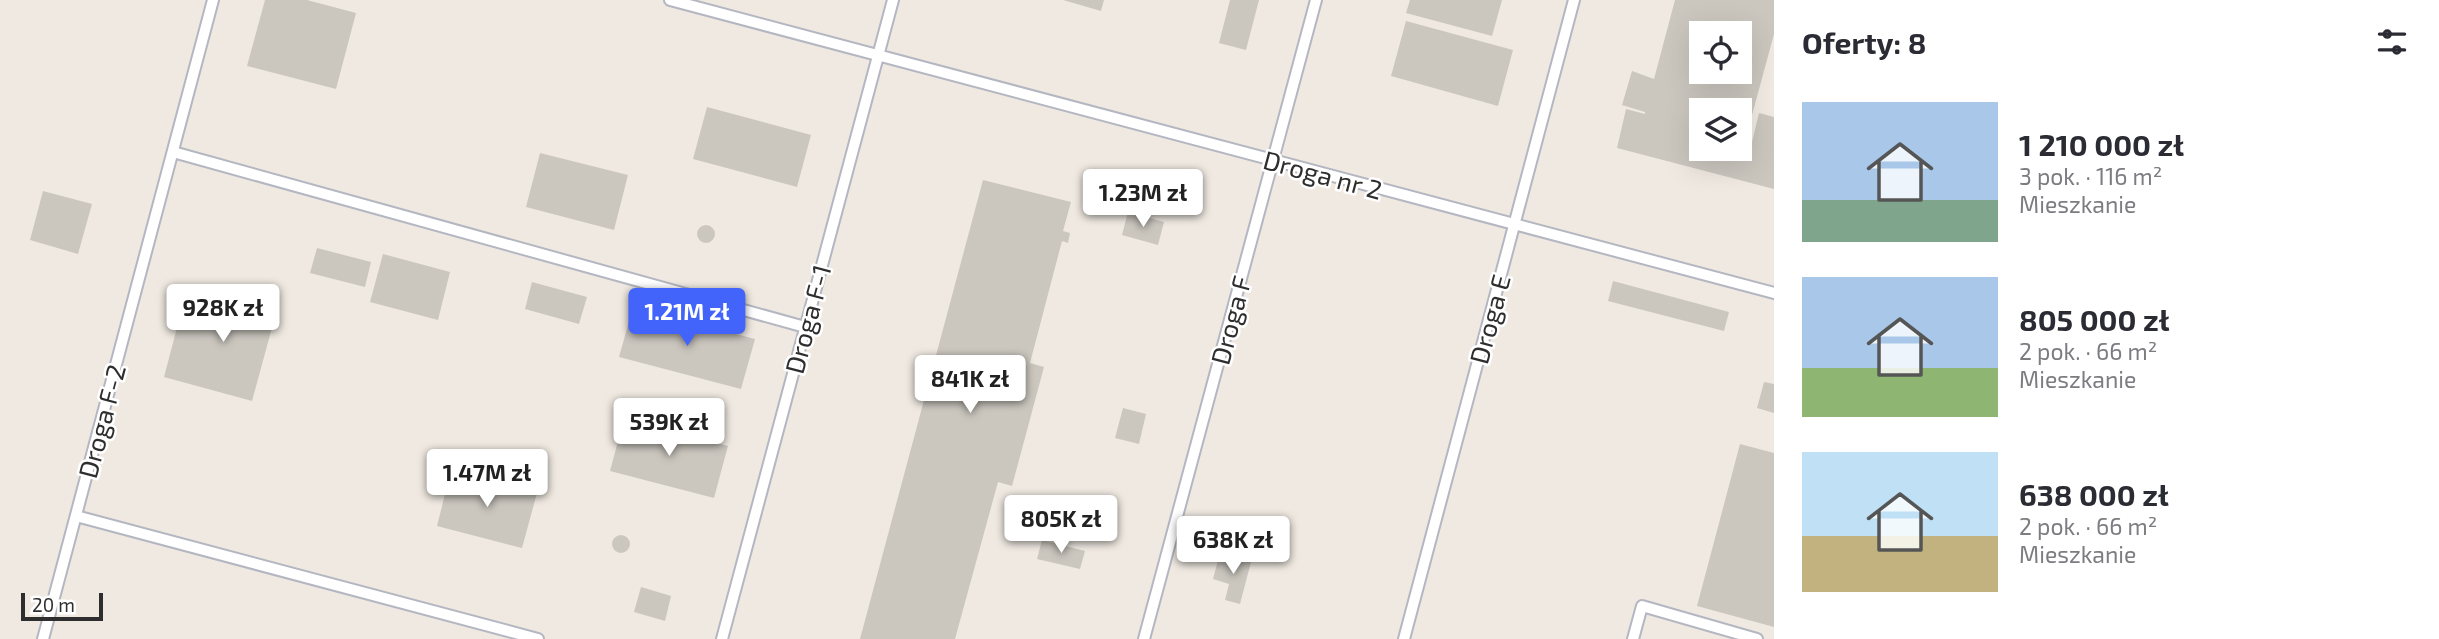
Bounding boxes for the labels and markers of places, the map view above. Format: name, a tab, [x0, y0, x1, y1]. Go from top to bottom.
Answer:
pin: 1.23M zł	[1071, 170, 1215, 229]
pin: 928K zł	[158, 284, 288, 344]
pin: 1.21M zł	[615, 288, 759, 348]
pin: 841K zł	[905, 356, 1035, 415]
pin: 539K zł	[604, 398, 734, 458]
pin: 1.47M zł	[415, 449, 559, 509]
pin: 805K zł	[996, 496, 1126, 555]
pin: 638K zł	[1168, 516, 1298, 576]

